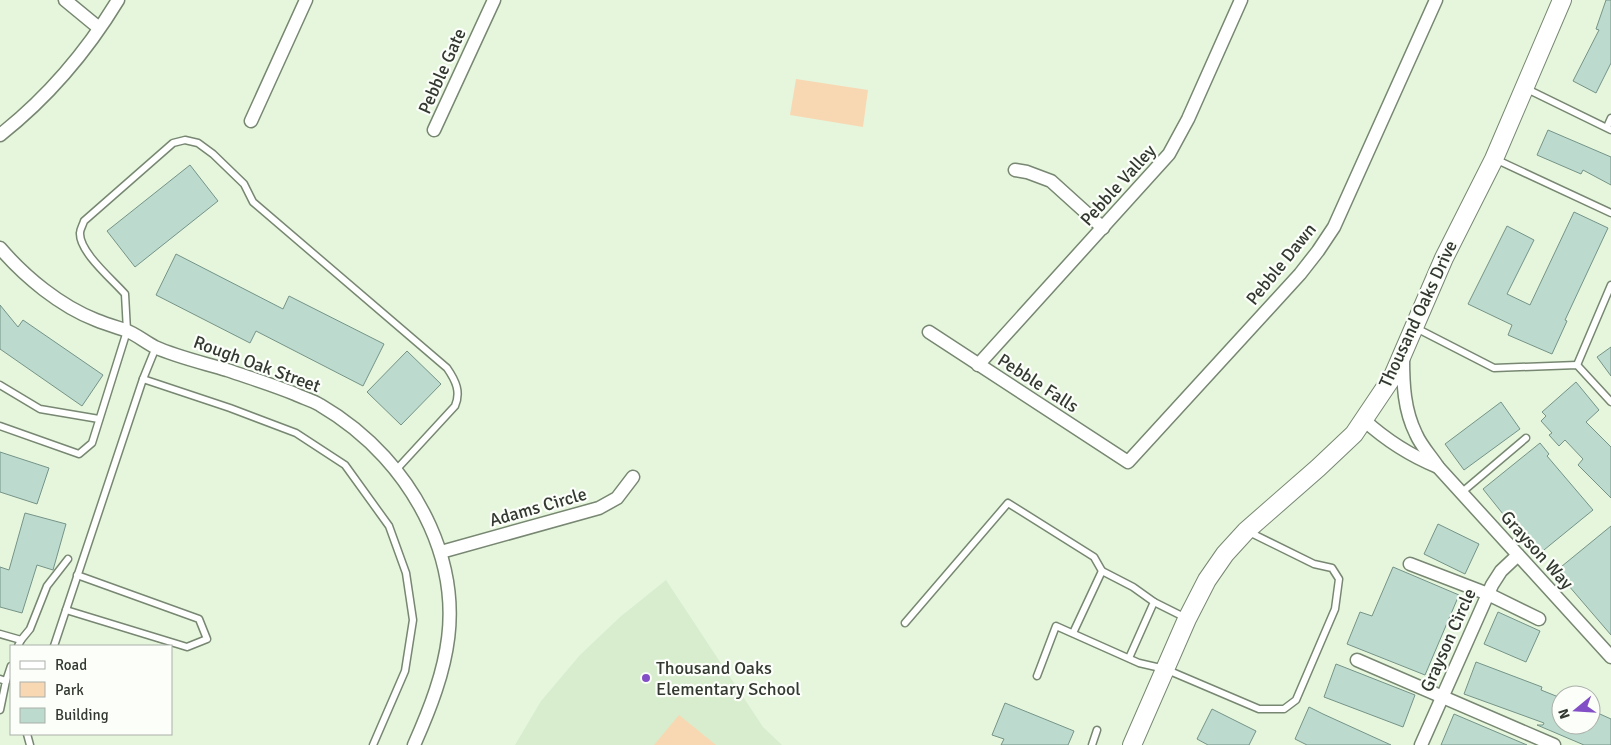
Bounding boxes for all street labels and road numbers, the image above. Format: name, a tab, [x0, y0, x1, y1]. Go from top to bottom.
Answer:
street label: Pebble Gate	[413, 25, 471, 117]
street label: Pebble Valley	[1076, 139, 1161, 230]
street label: Pebble Dawn	[1241, 219, 1321, 309]
street label: Thousand Oaks Drive	[1374, 237, 1462, 391]
street label: Rough Oak Street	[190, 331, 324, 397]
street label: Pebble Falls	[993, 349, 1083, 417]
street label: Adams Circle	[487, 483, 589, 531]
street label: Grayson Way	[1496, 506, 1578, 594]
street label: Grayson Circle	[1415, 585, 1481, 695]

